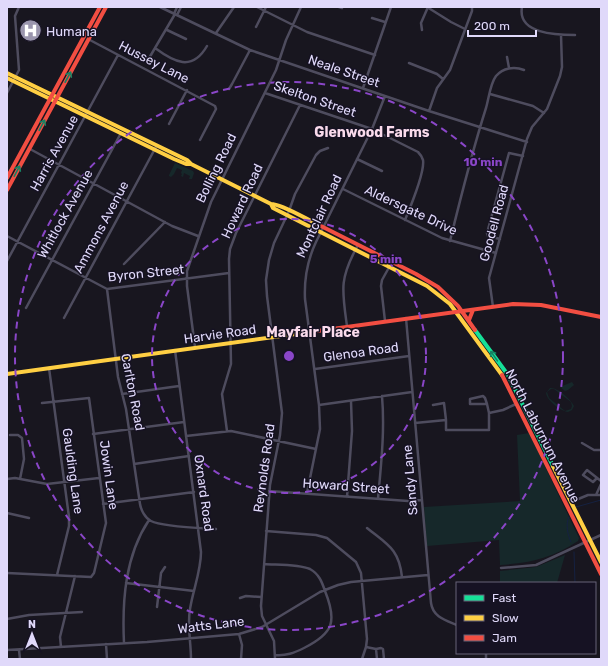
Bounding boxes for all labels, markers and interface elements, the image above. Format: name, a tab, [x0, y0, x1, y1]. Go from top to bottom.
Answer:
scale bar	[468, 12, 536, 38]
hospital icon: Humana	[17, 18, 43, 44]
text: 200 m	[474, 19, 510, 33]
place label: Humana	[46, 24, 97, 39]
street label: Hussey Lane	[116, 38, 192, 86]
street label: Neale Street	[306, 52, 382, 90]
one-way arrow	[65, 71, 72, 83]
street label: Skelton Street	[272, 78, 358, 120]
street label: Harris Avenue	[27, 112, 81, 194]
one-way arrow	[39, 119, 46, 131]
district label: Glenwood Farms	[314, 124, 430, 141]
street label: Bolling Road	[193, 131, 240, 206]
text: 10 min	[464, 155, 503, 169]
street label: Howard Road	[218, 161, 266, 241]
one-way arrow	[14, 165, 22, 177]
street label: Whitlock Avenue	[34, 167, 96, 261]
street label: Montclair Road	[293, 172, 345, 260]
street label: Ammons Avenue	[70, 178, 132, 276]
street label: Aldersgate Drive	[362, 182, 460, 239]
street label: Goodell Road	[477, 183, 511, 263]
text: 5 min	[370, 252, 403, 266]
street label: Byron Street	[107, 262, 185, 284]
street label: Harvie Road	[183, 321, 257, 347]
district label: Mayfair Place	[266, 324, 360, 341]
street label: Glenoa Road	[322, 339, 400, 365]
centre of rings	[282, 349, 296, 363]
one-way arrow	[490, 350, 499, 361]
street label: Carlton Road	[118, 352, 148, 432]
street label: North Laburnum Avenue	[503, 367, 583, 505]
street label: Reynolds Road	[250, 423, 278, 513]
street label: Gaulding Lane	[59, 427, 86, 515]
street label: Jowin Lane	[97, 439, 121, 511]
street label: Sandy Lane	[399, 444, 421, 516]
street label: Oxnard Road	[191, 454, 217, 532]
street label: Howard Street	[302, 475, 390, 497]
legend	[456, 582, 596, 654]
text: Fast	[492, 591, 516, 605]
text: Slow	[492, 611, 519, 625]
street label: Watts Lane	[177, 613, 245, 637]
north arrow	[12, 614, 52, 654]
text: N	[28, 618, 36, 631]
text: Jam	[492, 631, 517, 645]

